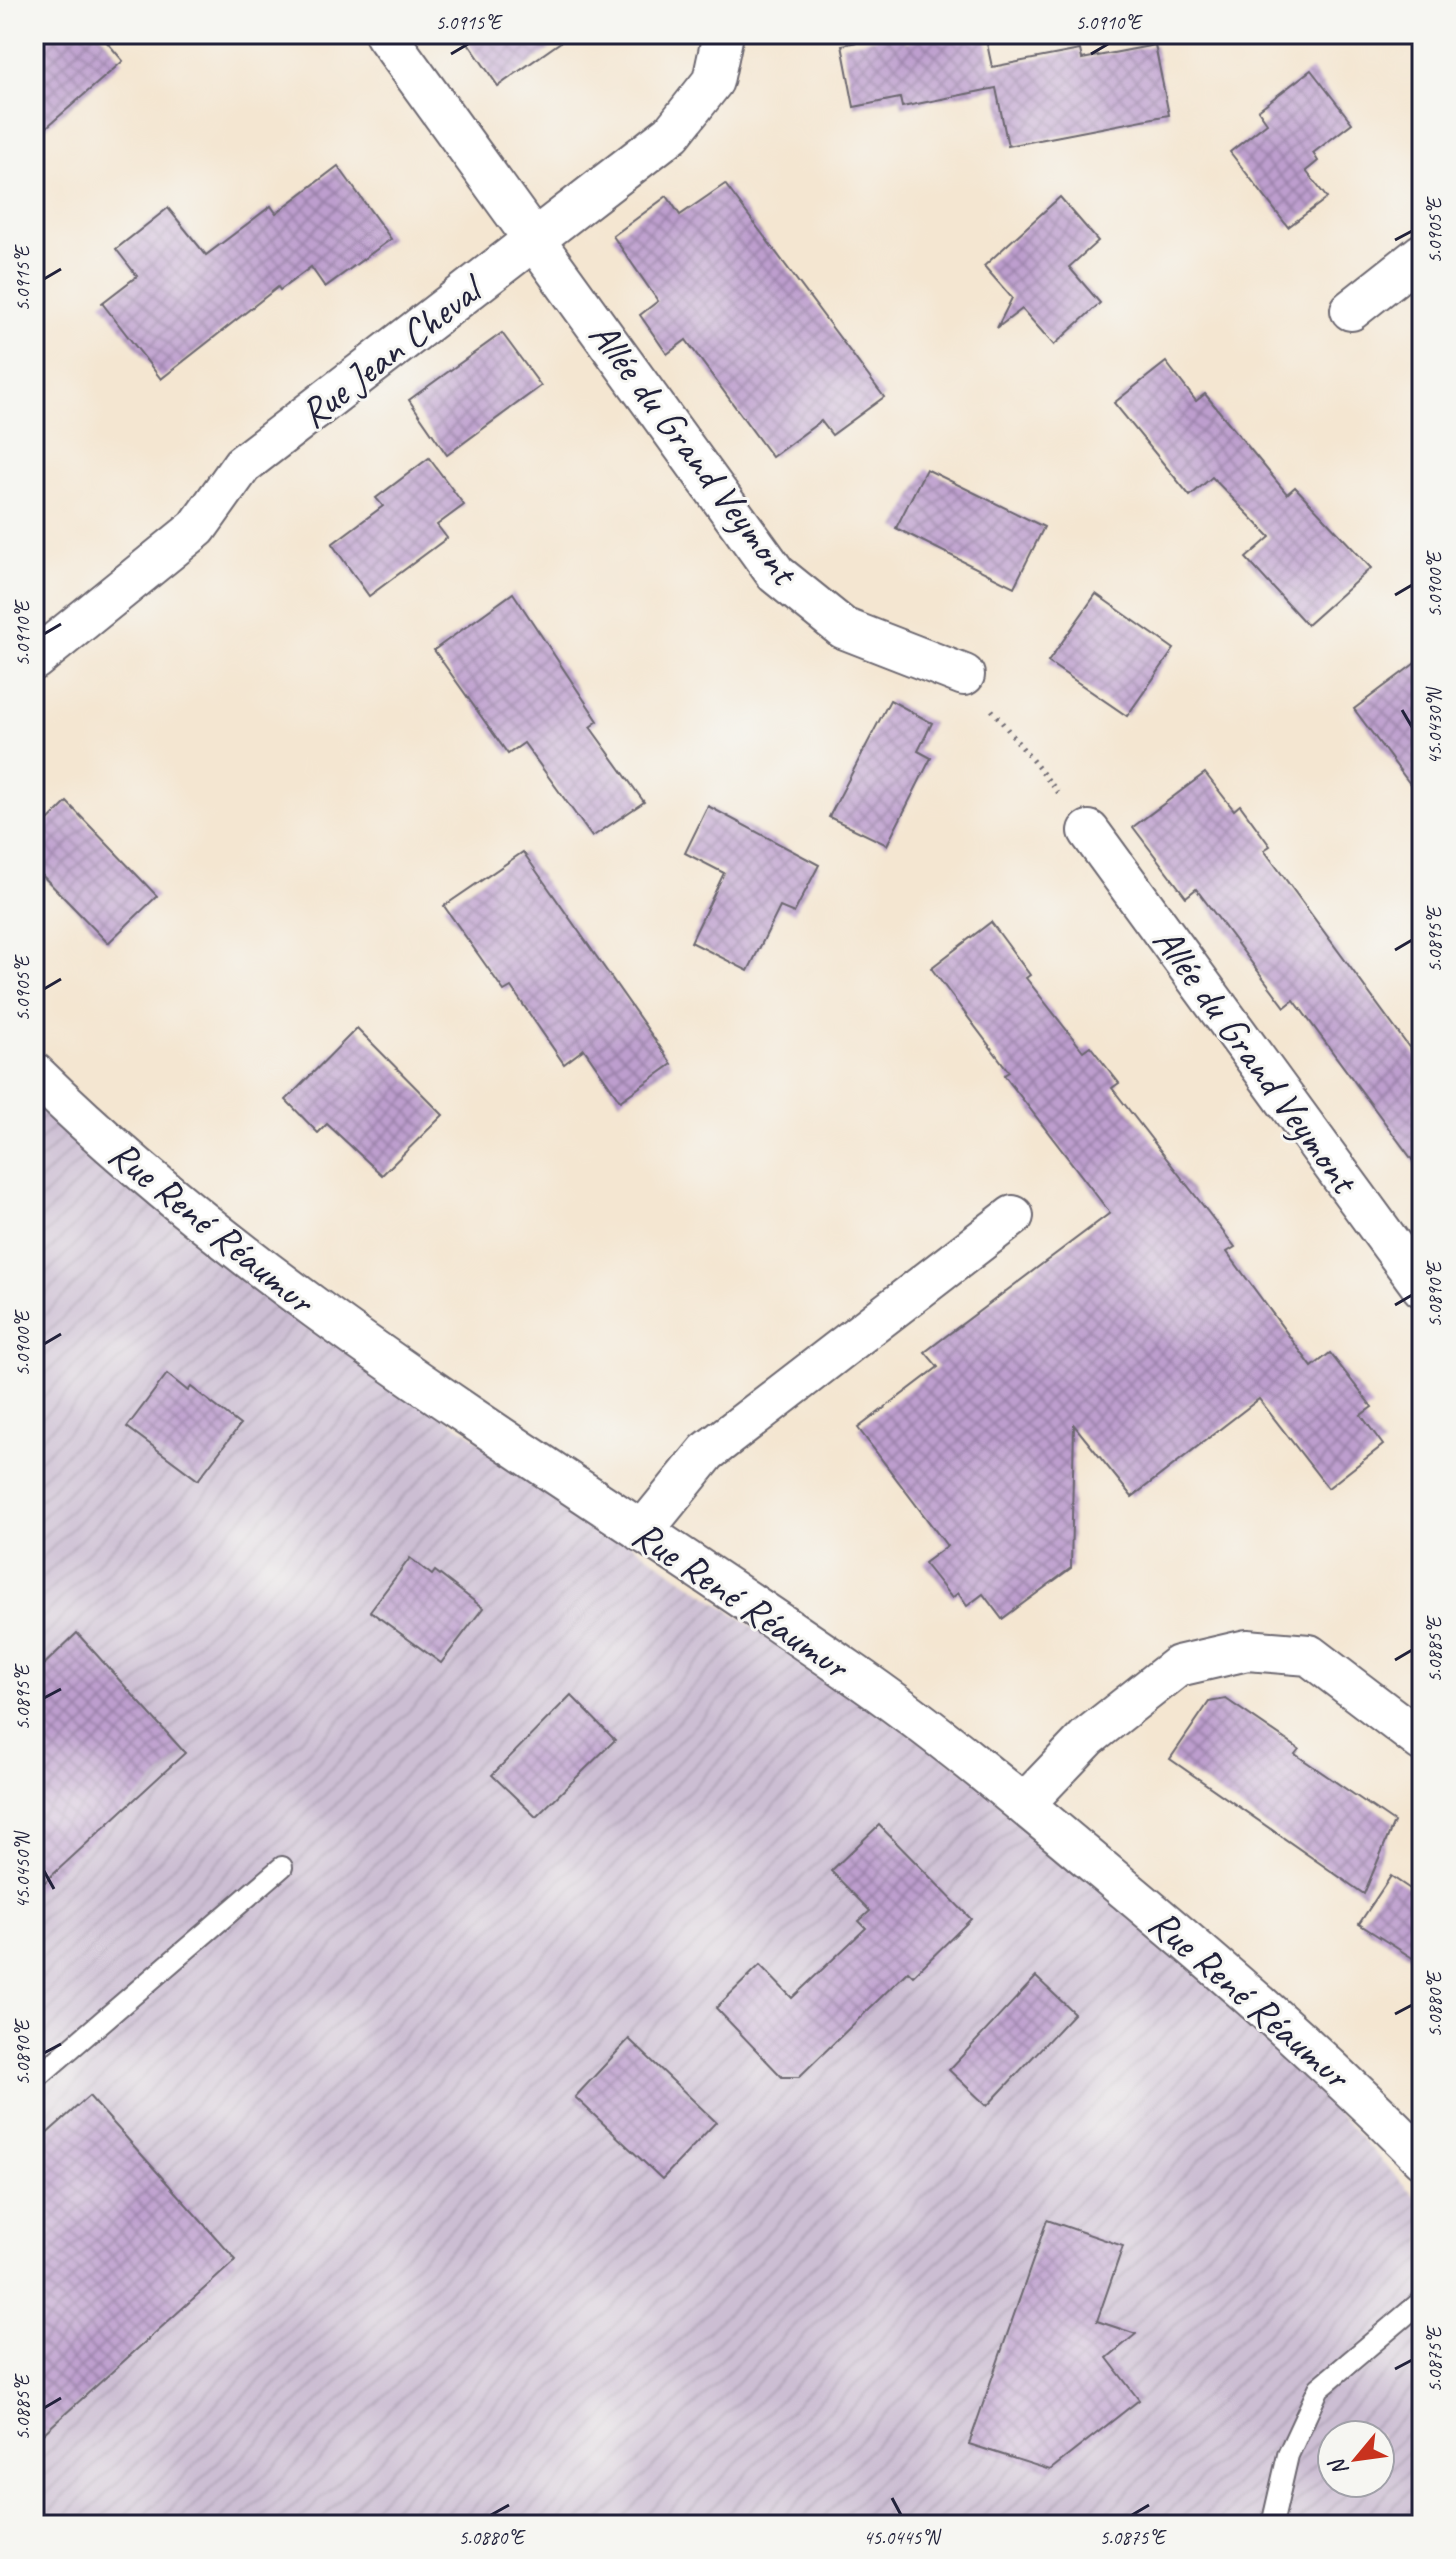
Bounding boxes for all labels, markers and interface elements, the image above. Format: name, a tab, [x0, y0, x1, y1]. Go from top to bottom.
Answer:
text: 5.0915°E	[435, 10, 503, 35]
text: 5.0910°E	[1075, 10, 1143, 35]
text: 5.0905°E	[1422, 196, 1447, 264]
text: 5.0915°E	[10, 244, 35, 312]
street label: Rue Jean Cheval	[290, 262, 495, 439]
street label: Allée du Grand Veymont	[578, 311, 811, 597]
text: 5.0900°E	[1422, 550, 1447, 618]
text: 5.0910°E	[10, 599, 35, 667]
text: 45.0430°N	[1422, 686, 1447, 765]
text: 5.0895°E	[1422, 905, 1447, 973]
street label: Allée du Grand Veymont	[1142, 917, 1370, 1205]
text: 5.0905°E	[10, 954, 35, 1022]
street label: Rue René Réaumur	[99, 1129, 326, 1326]
text: 5.0890°E	[1422, 1260, 1447, 1328]
text: 5.0900°E	[10, 1309, 35, 1377]
street label: Rue René Réaumur	[623, 1509, 860, 1692]
text: 5.0885°E	[1422, 1615, 1447, 1683]
text: 5.0895°E	[10, 1663, 35, 1731]
text: 45.0450°N	[10, 1830, 35, 1909]
street label: Rue René Réaumur	[1139, 1898, 1362, 2101]
text: 5.0880°E	[1422, 1970, 1447, 2038]
text: 5.0890°E	[10, 2018, 35, 2086]
text: 5.0875°E	[1422, 2325, 1447, 2393]
text: 5.0885°E	[10, 2373, 35, 2441]
north arrow	[1316, 2419, 1396, 2499]
text: N	[1322, 2453, 1355, 2481]
text: 5.0880°E	[458, 2525, 526, 2550]
text: 45.0445°N	[863, 2525, 942, 2550]
text: 5.0875°E	[1099, 2525, 1167, 2550]

